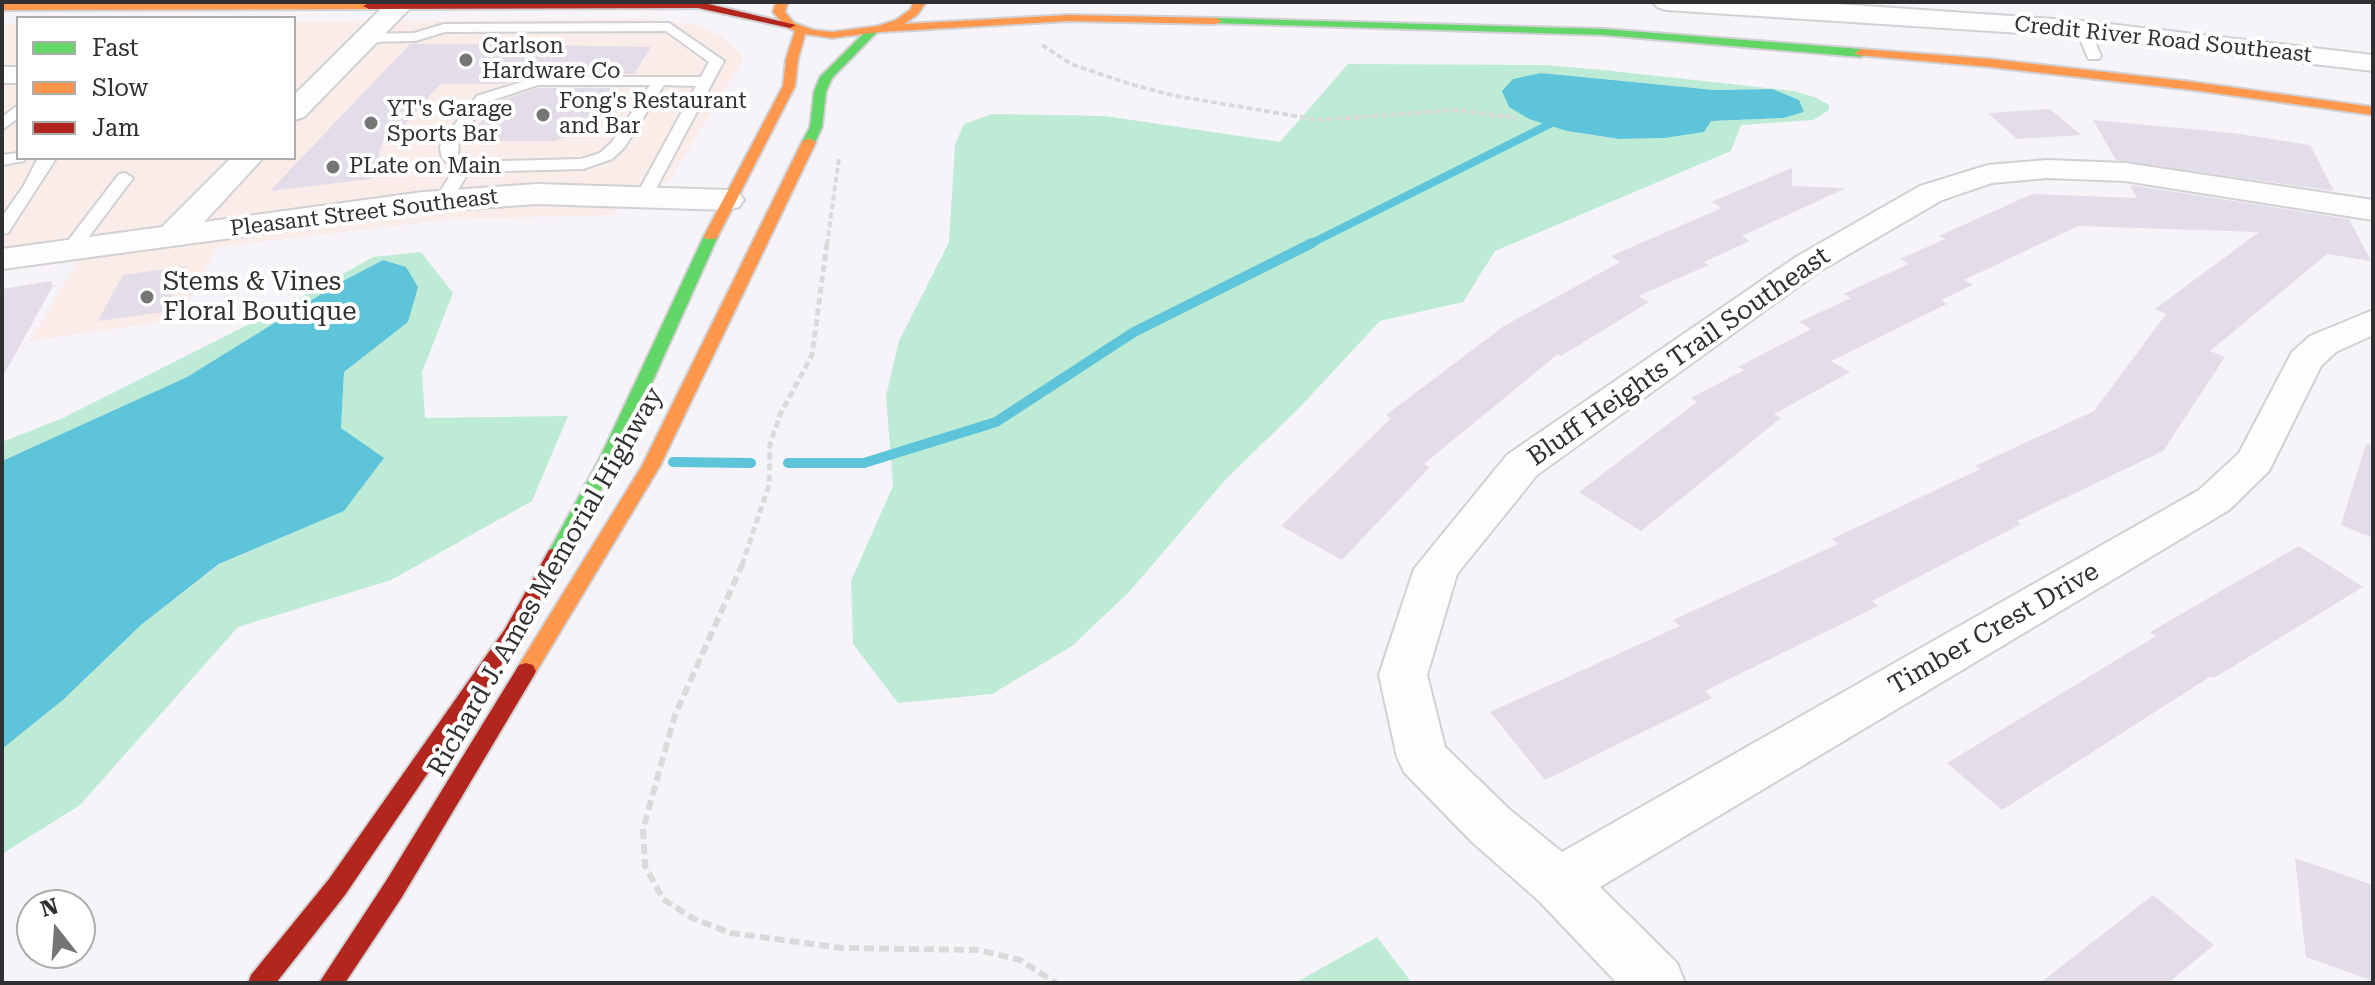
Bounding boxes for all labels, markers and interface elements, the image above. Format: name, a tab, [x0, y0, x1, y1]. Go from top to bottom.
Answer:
street label: Credit River Road Southeast	[2013, 11, 2313, 69]
legend	[16, 16, 296, 160]
text: Fast	[92, 34, 139, 62]
place label: Carlson Hardware Co	[482, 34, 621, 86]
marker: Carlson Hardware Co	[457, 51, 475, 69]
text: Slow	[92, 74, 148, 102]
place label: Fong's Restaurant and Bar	[559, 89, 747, 140]
place label: YT's Garage Sports Bar	[387, 97, 512, 148]
marker: Fong's Restaurant and Bar	[534, 106, 552, 124]
text: Jam	[92, 114, 140, 142]
marker: YT's Garage Sports Bar	[362, 114, 380, 132]
place label: PLate on Main	[349, 154, 501, 180]
marker: PLate on Main	[324, 158, 342, 176]
street label: Pleasant Street Southeast	[228, 183, 500, 243]
street label: Bluff Heights Trail Southeast	[1522, 241, 1836, 473]
place label: Stems & Vines Floral Boutique	[163, 266, 356, 328]
marker: Stems & Vines Floral Boutique	[138, 288, 156, 306]
street label: Richard J. Ames Memorial Highway	[422, 382, 670, 782]
street label: Timber Crest Drive	[1883, 556, 2105, 702]
north arrow	[16, 889, 96, 969]
text: N	[38, 893, 61, 922]

